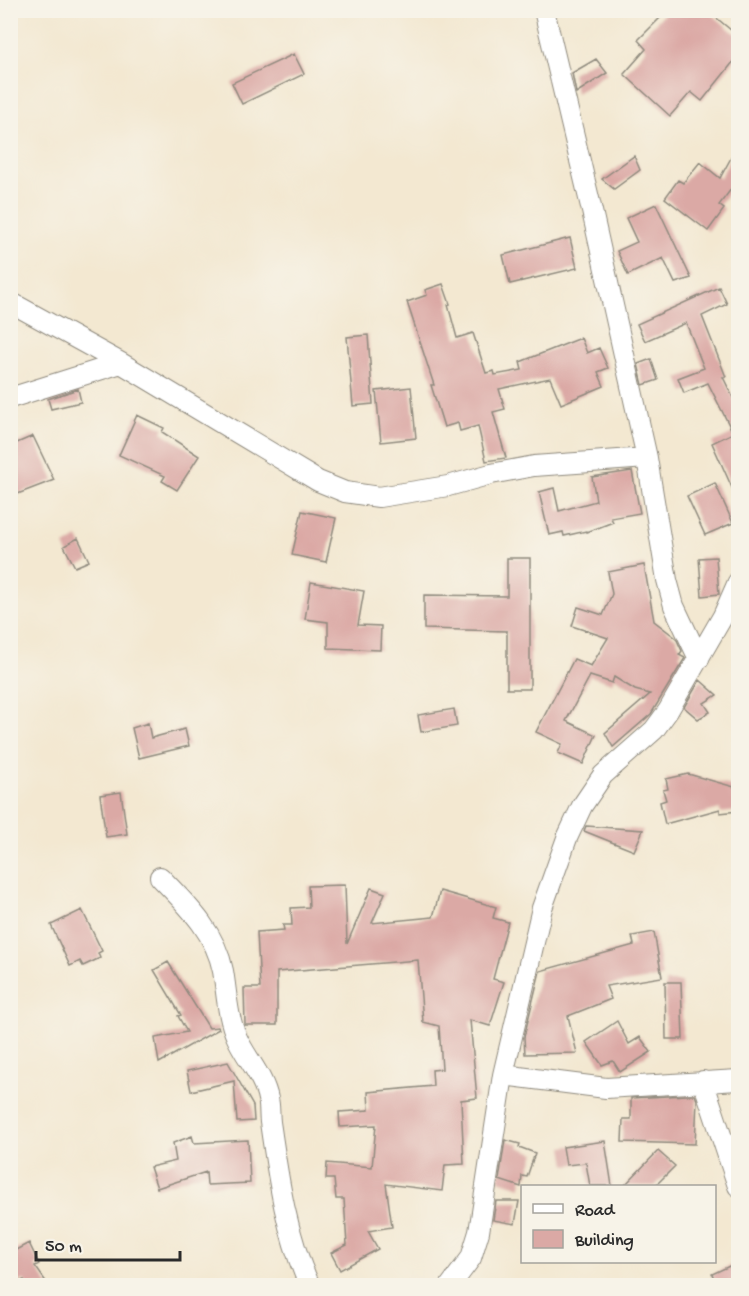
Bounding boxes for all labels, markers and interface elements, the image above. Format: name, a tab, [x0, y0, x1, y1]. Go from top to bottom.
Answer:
legend	[521, 1185, 716, 1263]
text: Road	[575, 1201, 616, 1222]
scale bar	[36, 1224, 180, 1262]
text: Building	[574, 1231, 634, 1252]
text: 50 m	[45, 1237, 82, 1258]

